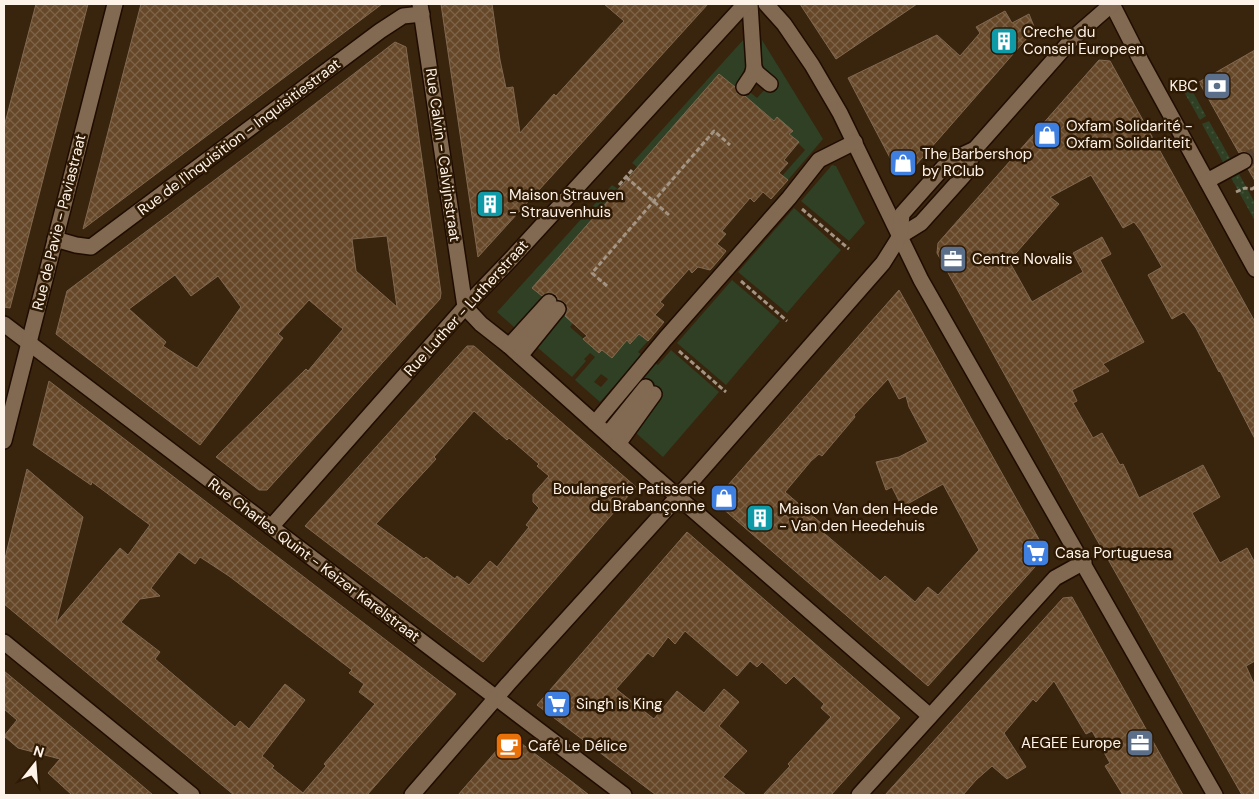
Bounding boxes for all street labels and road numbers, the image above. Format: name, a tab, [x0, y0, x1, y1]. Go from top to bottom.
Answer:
street label: Rue de l'Inquisition - Inquisitiestraat	[134, 54, 345, 220]
street label: Rue Calvin - Calvijnstraat	[421, 67, 465, 243]
street label: Rue de Pavie - Paviastraat	[27, 132, 91, 312]
street label: Rue Luther - Lutherstraat	[399, 235, 533, 380]
street label: Rue Charles Quint - Keizer Karelstraat	[204, 474, 424, 646]

